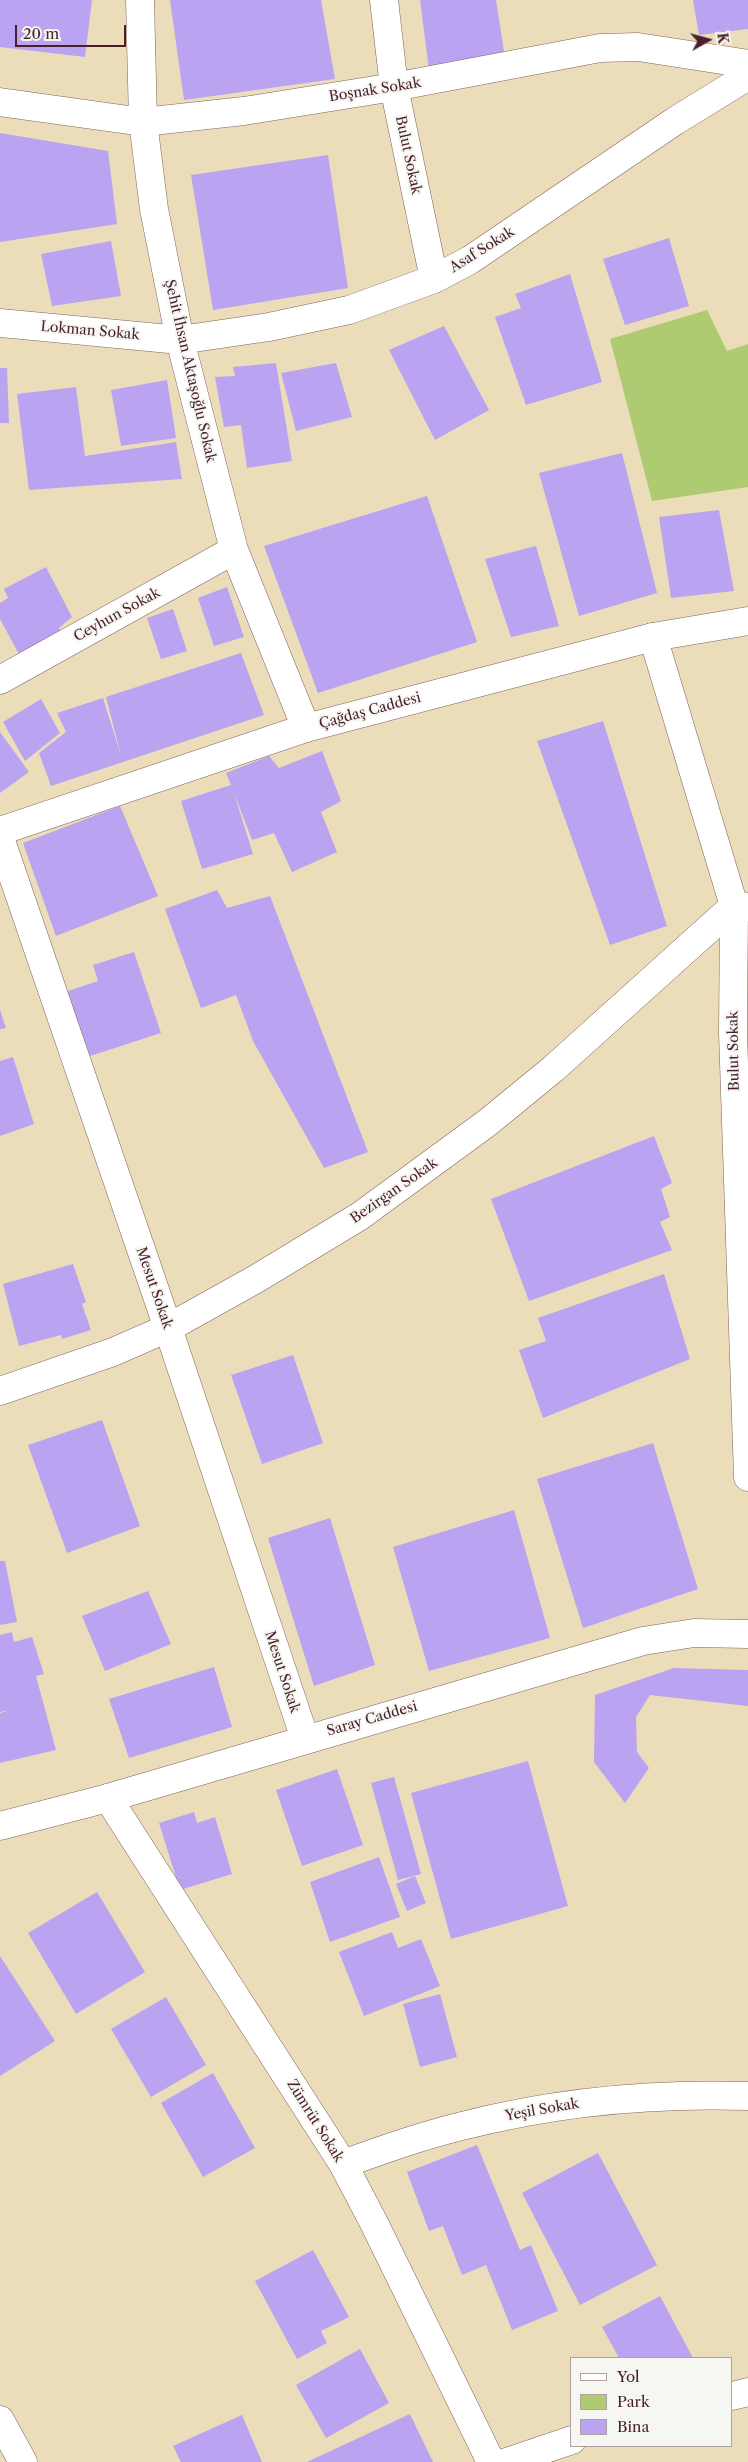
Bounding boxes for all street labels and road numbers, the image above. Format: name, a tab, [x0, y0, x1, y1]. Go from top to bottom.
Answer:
street label: Boşnak Sokak	[328, 74, 422, 106]
street label: Bulut Sokak	[391, 114, 425, 196]
street label: Asaf Sokak	[447, 224, 517, 276]
street label: Şehit İhsan Aktaşoğlu Sokak	[161, 278, 219, 464]
street label: Lokman Sokak	[40, 318, 140, 344]
street label: Ceyhun Sokak	[71, 584, 163, 646]
street label: Çağdaş Caddesi	[317, 689, 423, 733]
street label: Bulut Sokak	[725, 1011, 743, 1091]
street label: Bezirgan Sokak	[347, 1155, 441, 1227]
street label: Mesut Sokak	[132, 1245, 176, 1331]
street label: Mesut Sokak	[261, 1629, 303, 1715]
street label: Saray Caddesi	[325, 1698, 419, 1740]
street label: Zümrüt Sokak	[283, 2077, 347, 2165]
street label: Yeşil Sokak	[504, 2095, 580, 2125]

